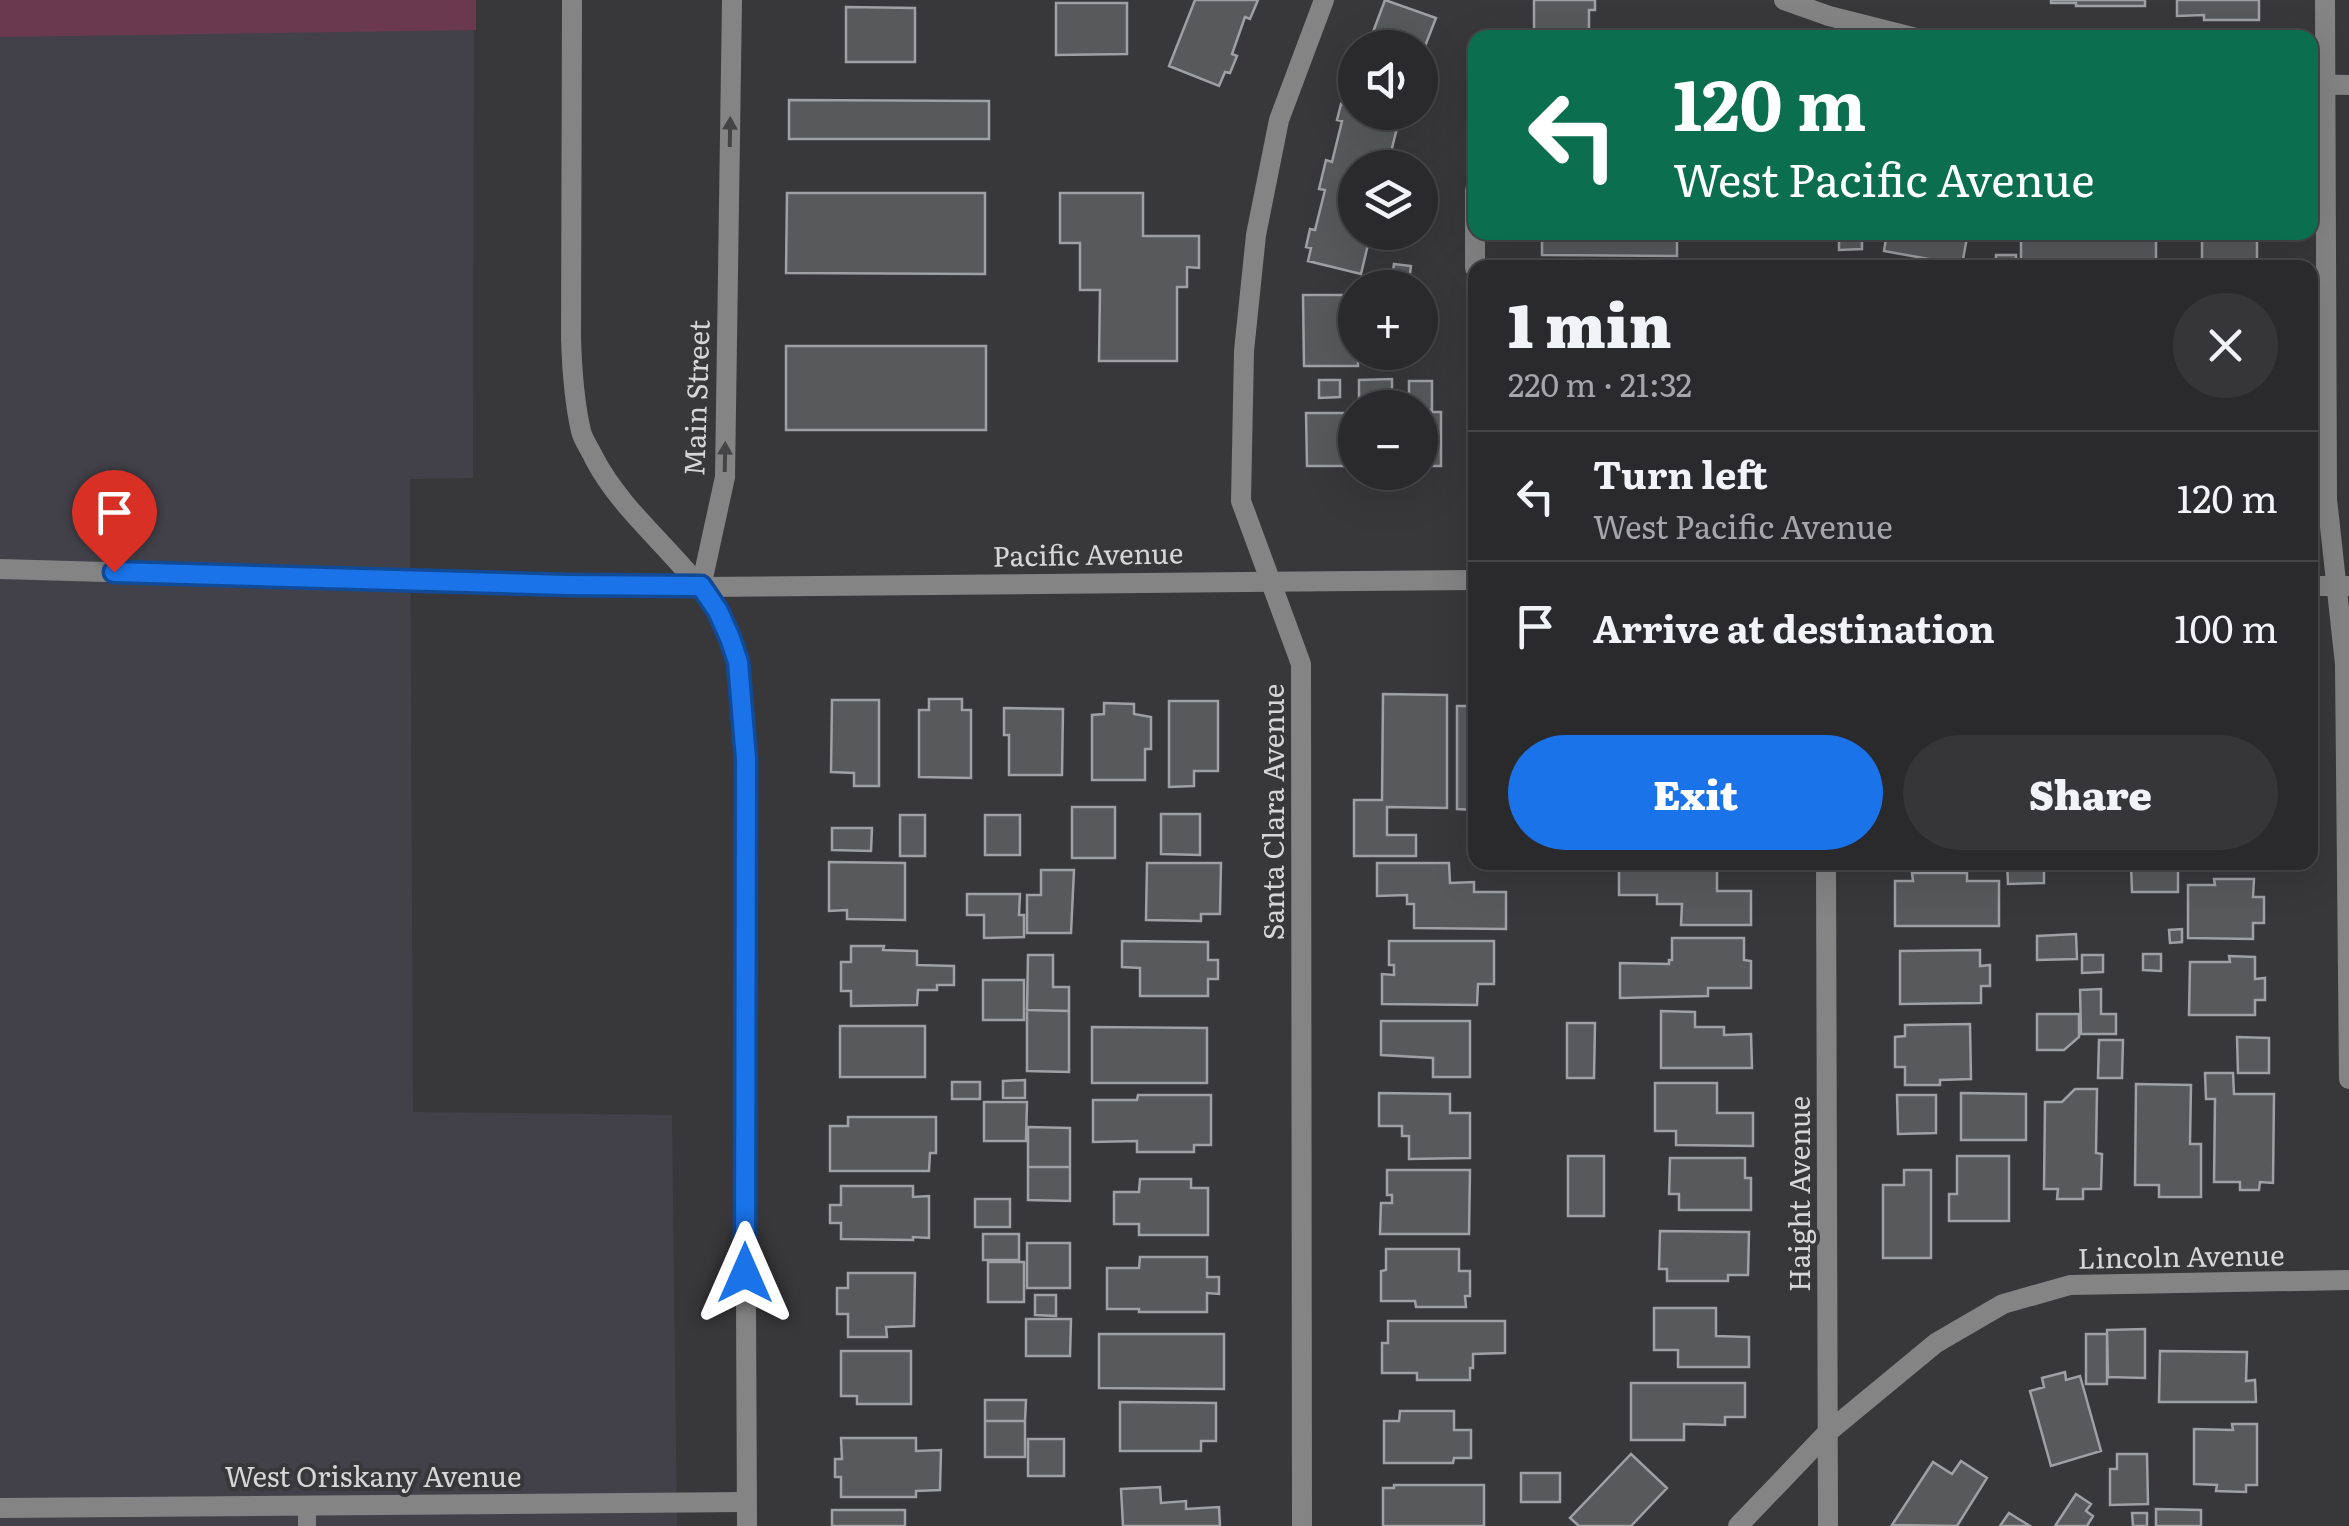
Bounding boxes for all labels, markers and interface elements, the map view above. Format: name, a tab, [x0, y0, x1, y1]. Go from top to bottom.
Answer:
map controls	[1338, 30, 1438, 490]
button: sound	[1338, 30, 1438, 130]
text: 120 m	[1673, 49, 1866, 153]
icon: left	[1508, 70, 1638, 200]
one-way arrow	[722, 115, 738, 147]
text: West Pacific Avenue	[1673, 144, 2095, 211]
button: layers	[1338, 150, 1438, 250]
button: +	[1338, 270, 1438, 370]
text: 1 min	[1508, 277, 1672, 366]
button: close	[2173, 293, 2278, 398]
street label: Main Street	[671, 318, 719, 477]
text: 220 m · 21:32	[1508, 359, 1692, 407]
button: −	[1338, 390, 1438, 490]
one-way arrow	[718, 440, 734, 472]
text: Turn left	[1593, 444, 1768, 501]
text: 120 m	[2177, 468, 2278, 525]
icon: left	[1508, 469, 1563, 524]
pin	[72, 470, 157, 573]
icon: arrive	[87, 485, 142, 540]
text: West Pacific Avenue	[1593, 501, 1893, 549]
street label: Pacific Avenue	[992, 530, 1184, 576]
text: Arrive at destination	[1593, 598, 1995, 655]
text: 100 m	[2174, 598, 2278, 655]
icon: arrive	[1508, 599, 1563, 654]
street label: Santa Clara Avenue	[1251, 684, 1293, 940]
button: Exit	[1508, 735, 1883, 850]
button: Share	[1903, 735, 2278, 850]
street label: Haight Avenue	[1777, 1096, 1819, 1292]
position arrow	[693, 1221, 797, 1325]
street label: Lincoln Avenue	[2077, 1232, 2285, 1278]
street label: West Oriskany Avenue	[225, 1454, 521, 1496]

